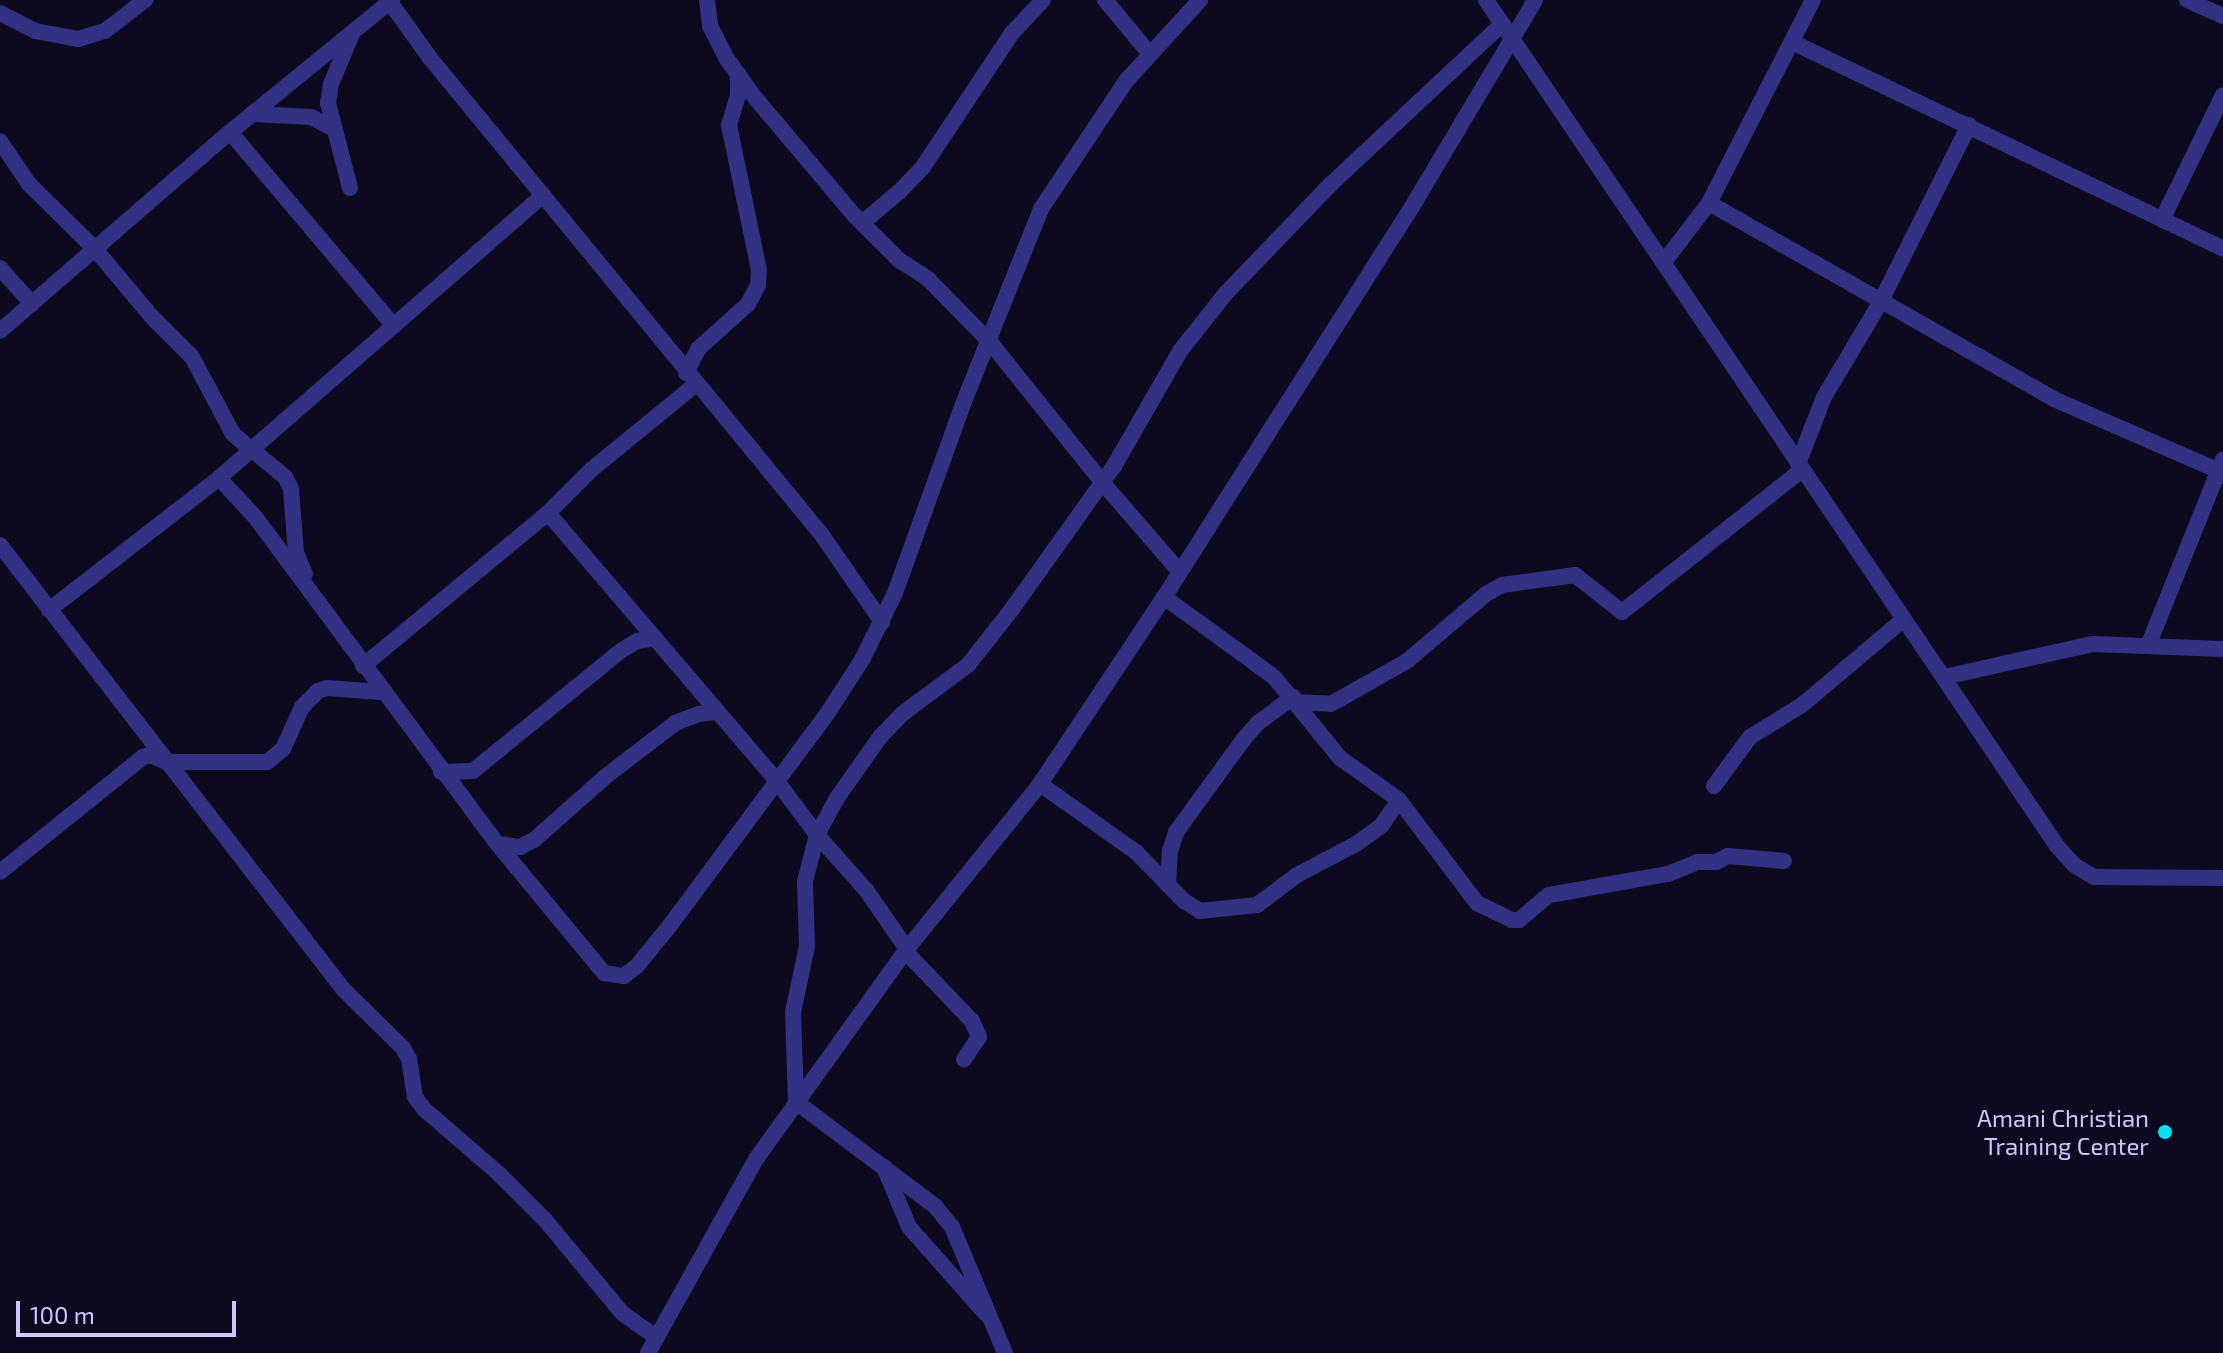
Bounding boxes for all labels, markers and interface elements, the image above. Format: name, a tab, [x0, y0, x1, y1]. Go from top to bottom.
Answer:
place label: Amani Christian Training Center	[1977, 1104, 2149, 1160]
marker: Amani Christian Training Center	[2156, 1123, 2174, 1141]
scale bar	[20, 1285, 240, 1335]
text: 100 m	[30, 1300, 95, 1329]

